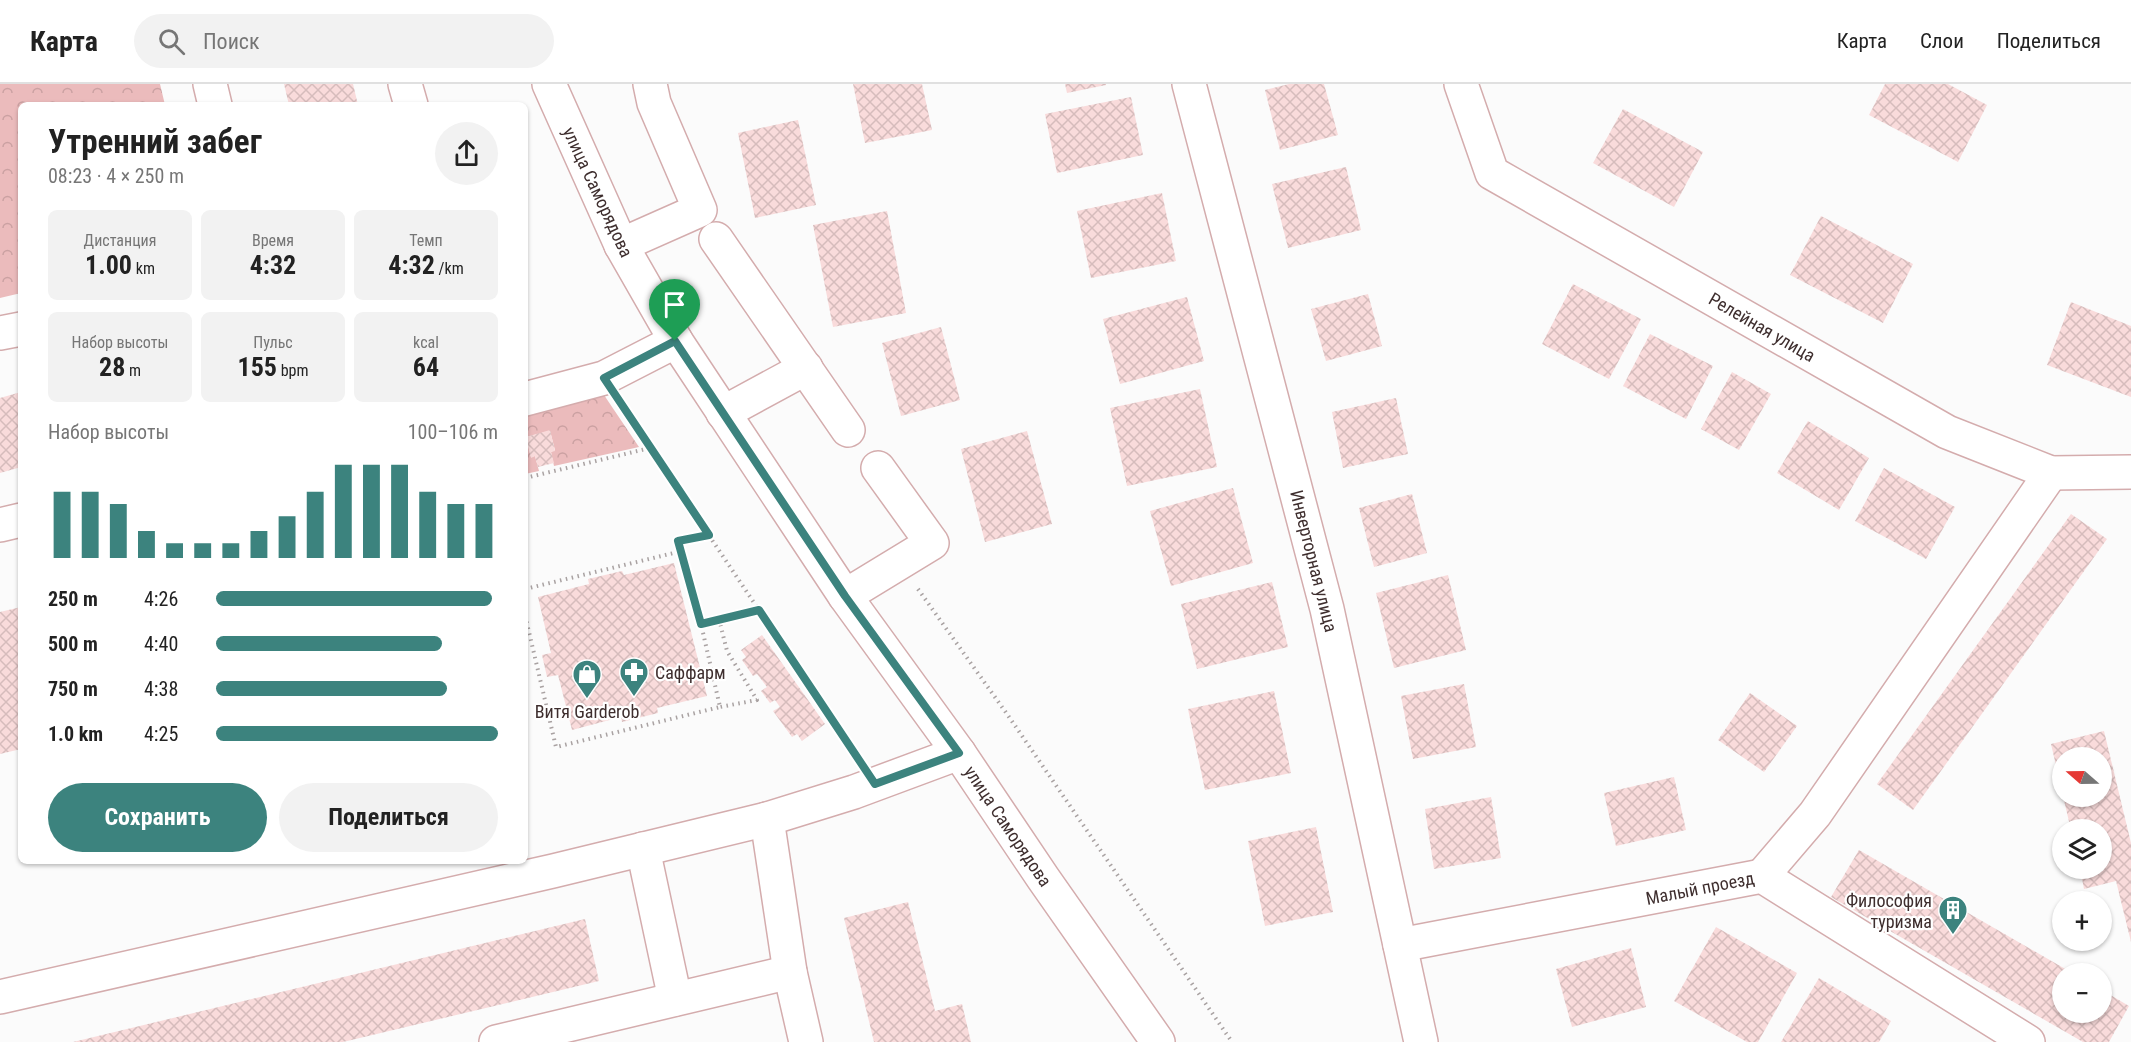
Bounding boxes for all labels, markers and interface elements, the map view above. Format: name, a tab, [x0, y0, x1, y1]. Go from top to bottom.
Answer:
search box	[134, 14, 554, 68]
text: Карта	[30, 25, 98, 58]
icon: search	[155, 25, 188, 58]
text: Поиск	[203, 29, 260, 54]
text: Карта	[1837, 29, 1887, 53]
text: Слои	[1920, 29, 1964, 53]
text: Поделиться	[1997, 29, 2101, 53]
text: Утренний забег	[48, 122, 262, 161]
button: share	[435, 122, 498, 185]
street label: улица Саморядова	[559, 124, 637, 260]
text: 08:23 · 4 × 250 m	[48, 164, 184, 188]
text: Дистанция	[84, 231, 156, 250]
text: Время	[252, 231, 294, 250]
text: Темп	[409, 231, 443, 250]
text: 1.00	[85, 250, 132, 280]
text: 4:32	[250, 250, 296, 280]
text: 4:32	[388, 250, 435, 280]
text: km	[132, 259, 155, 278]
text: /km	[435, 259, 464, 278]
pin	[649, 279, 700, 341]
icon: arrive	[658, 288, 691, 321]
street label: Релейная улица	[1705, 288, 1819, 366]
text: Набор высоты	[72, 333, 168, 352]
text: Пульс	[253, 333, 293, 352]
text: kcal	[413, 333, 439, 352]
text: 28	[99, 352, 125, 382]
text: 155	[238, 352, 277, 382]
text: 64	[413, 352, 439, 382]
text: m	[125, 361, 141, 380]
text: bpm	[277, 361, 308, 380]
text: Набор высоты	[48, 420, 169, 444]
text: 100–106 m	[408, 420, 498, 444]
street label: Инверторная улица	[1286, 488, 1342, 634]
text: 250 m	[48, 587, 98, 611]
text: 4:26	[144, 587, 178, 611]
text: 500 m	[48, 632, 98, 656]
text: 4:40	[144, 632, 178, 656]
pharmacy icon: Саффарм	[618, 656, 650, 698]
shop icon: Витя Garderob	[571, 658, 603, 700]
place label: Саффарм	[655, 662, 726, 683]
text: 750 m	[48, 677, 98, 701]
text: 4:38	[144, 677, 178, 701]
place label: Витя Garderob	[535, 701, 639, 722]
text: 1.0 km	[48, 722, 103, 746]
text: 4:25	[144, 722, 178, 746]
north arrow	[2052, 747, 2112, 807]
map controls	[2052, 747, 2112, 1023]
street label: улица Саморядова	[960, 762, 1056, 890]
button: Сохранить	[48, 783, 267, 852]
button: Поделиться	[279, 783, 498, 852]
button: layers	[2052, 819, 2112, 879]
street label: Малый проезд	[1644, 867, 1756, 909]
place label: Философия туризма	[1846, 890, 1932, 932]
button: +	[2052, 891, 2112, 951]
building icon: Философия туризма	[1937, 894, 1969, 936]
button: −	[2052, 963, 2112, 1023]

